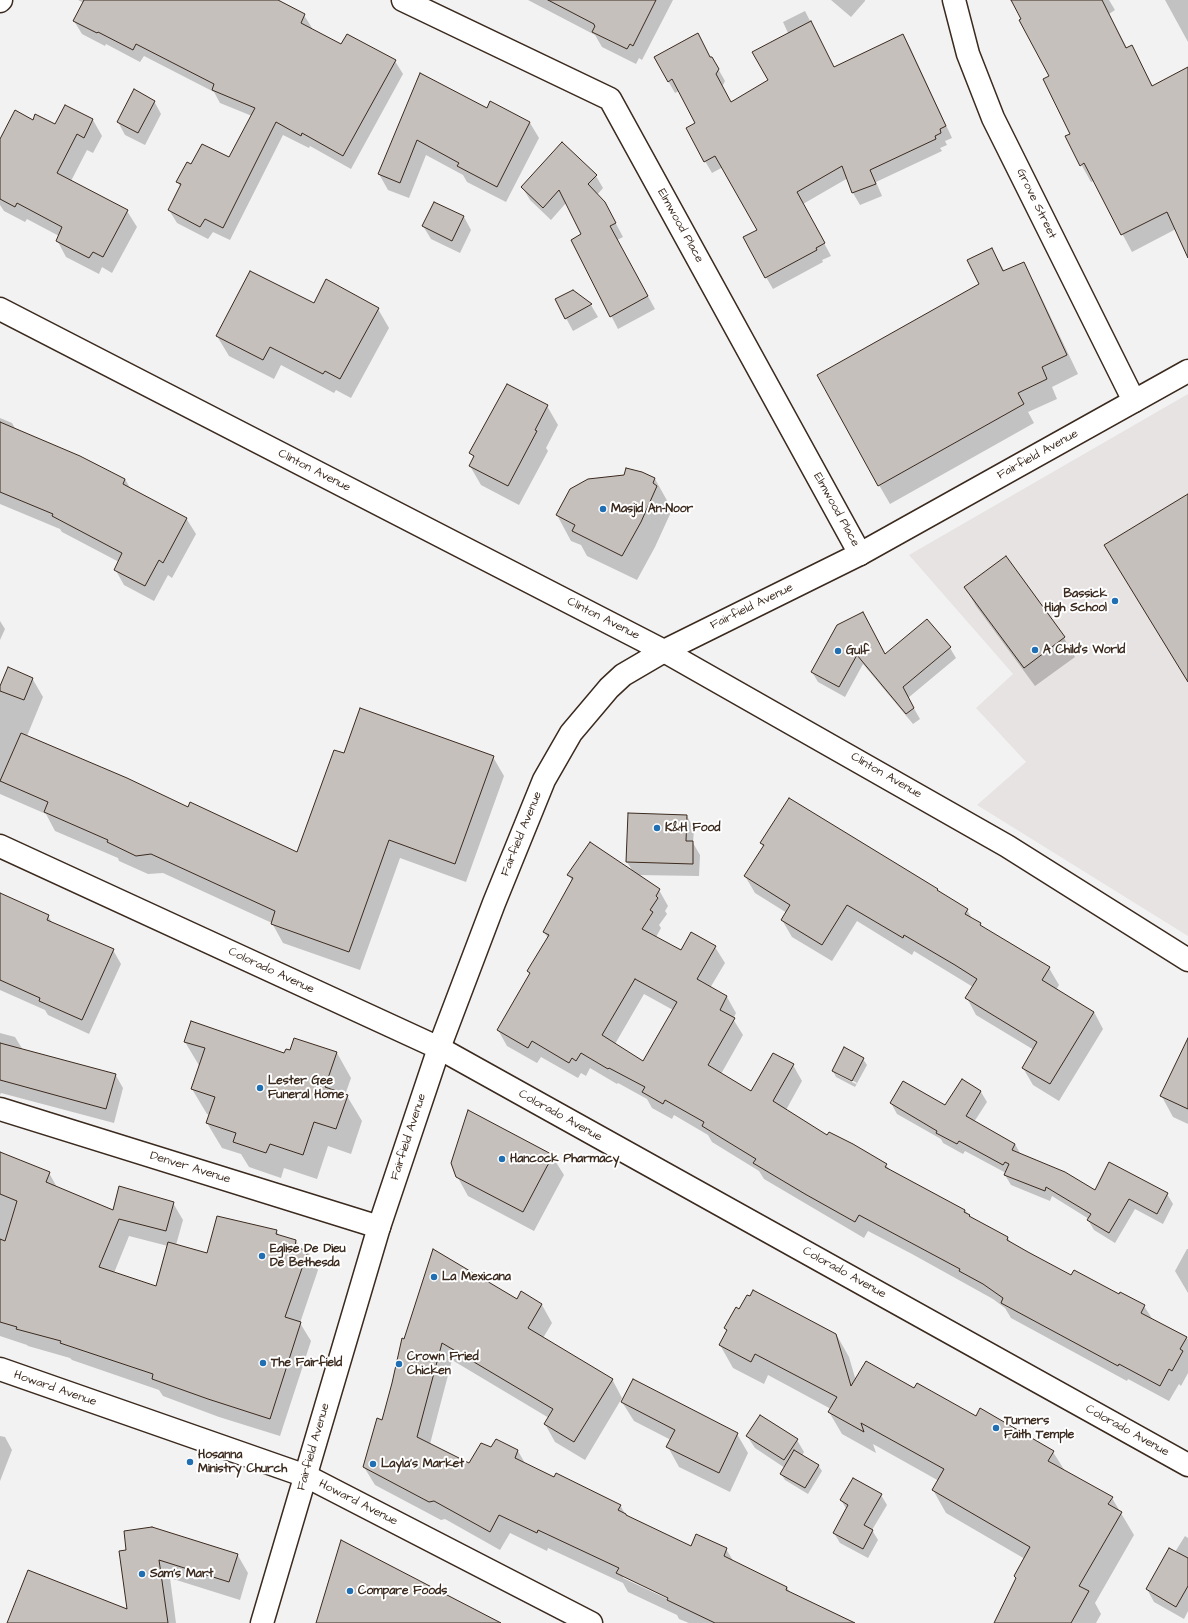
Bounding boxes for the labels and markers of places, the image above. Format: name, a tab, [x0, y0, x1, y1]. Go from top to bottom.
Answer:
place label: Masjid An-Noor	[611, 502, 693, 516]
marker: Masjid An-Noor	[598, 504, 608, 514]
place label: Bassick High School	[1044, 587, 1107, 615]
marker: Bassick High School	[1110, 596, 1120, 606]
place label: A Child's World	[1043, 643, 1125, 657]
place label: Gulf	[846, 644, 869, 658]
marker: A Child's World	[1030, 645, 1040, 655]
marker: Gulf	[833, 646, 843, 656]
place label: K&H Food	[665, 821, 720, 835]
marker: K&H Food	[652, 823, 662, 833]
place label: Lester Gee Funeral Home	[268, 1074, 344, 1102]
marker: Lester Gee Funeral Home	[255, 1083, 265, 1093]
place label: Hancock Pharmacy	[510, 1152, 619, 1166]
marker: Hancock Pharmacy	[497, 1154, 507, 1164]
place label: Eglise De Dieu De Bethesda	[270, 1242, 346, 1270]
marker: Eglise De Dieu De Bethesda	[257, 1251, 267, 1261]
place label: La Mexicana	[442, 1270, 511, 1284]
marker: La Mexicana	[429, 1272, 439, 1282]
place label: Crown Fried Chicken	[407, 1350, 479, 1378]
place label: The Fairfield	[271, 1356, 342, 1370]
marker: The Fairfield	[258, 1358, 268, 1368]
marker: Crown Fried Chicken	[394, 1359, 404, 1369]
place label: Turners Faith Temple	[1004, 1414, 1074, 1442]
marker: Turners Faith Temple	[991, 1423, 1001, 1433]
place label: Hosanna Ministry Church	[198, 1448, 287, 1476]
marker: Hosanna Ministry Church	[185, 1457, 195, 1467]
place label: Layla's Market	[381, 1457, 464, 1471]
marker: Layla's Market	[368, 1459, 378, 1469]
place label: Sam's Mart	[150, 1567, 213, 1581]
marker: Sam's Mart	[137, 1569, 147, 1579]
place label: Compare Foods	[358, 1584, 447, 1598]
marker: Compare Foods	[345, 1586, 355, 1596]

